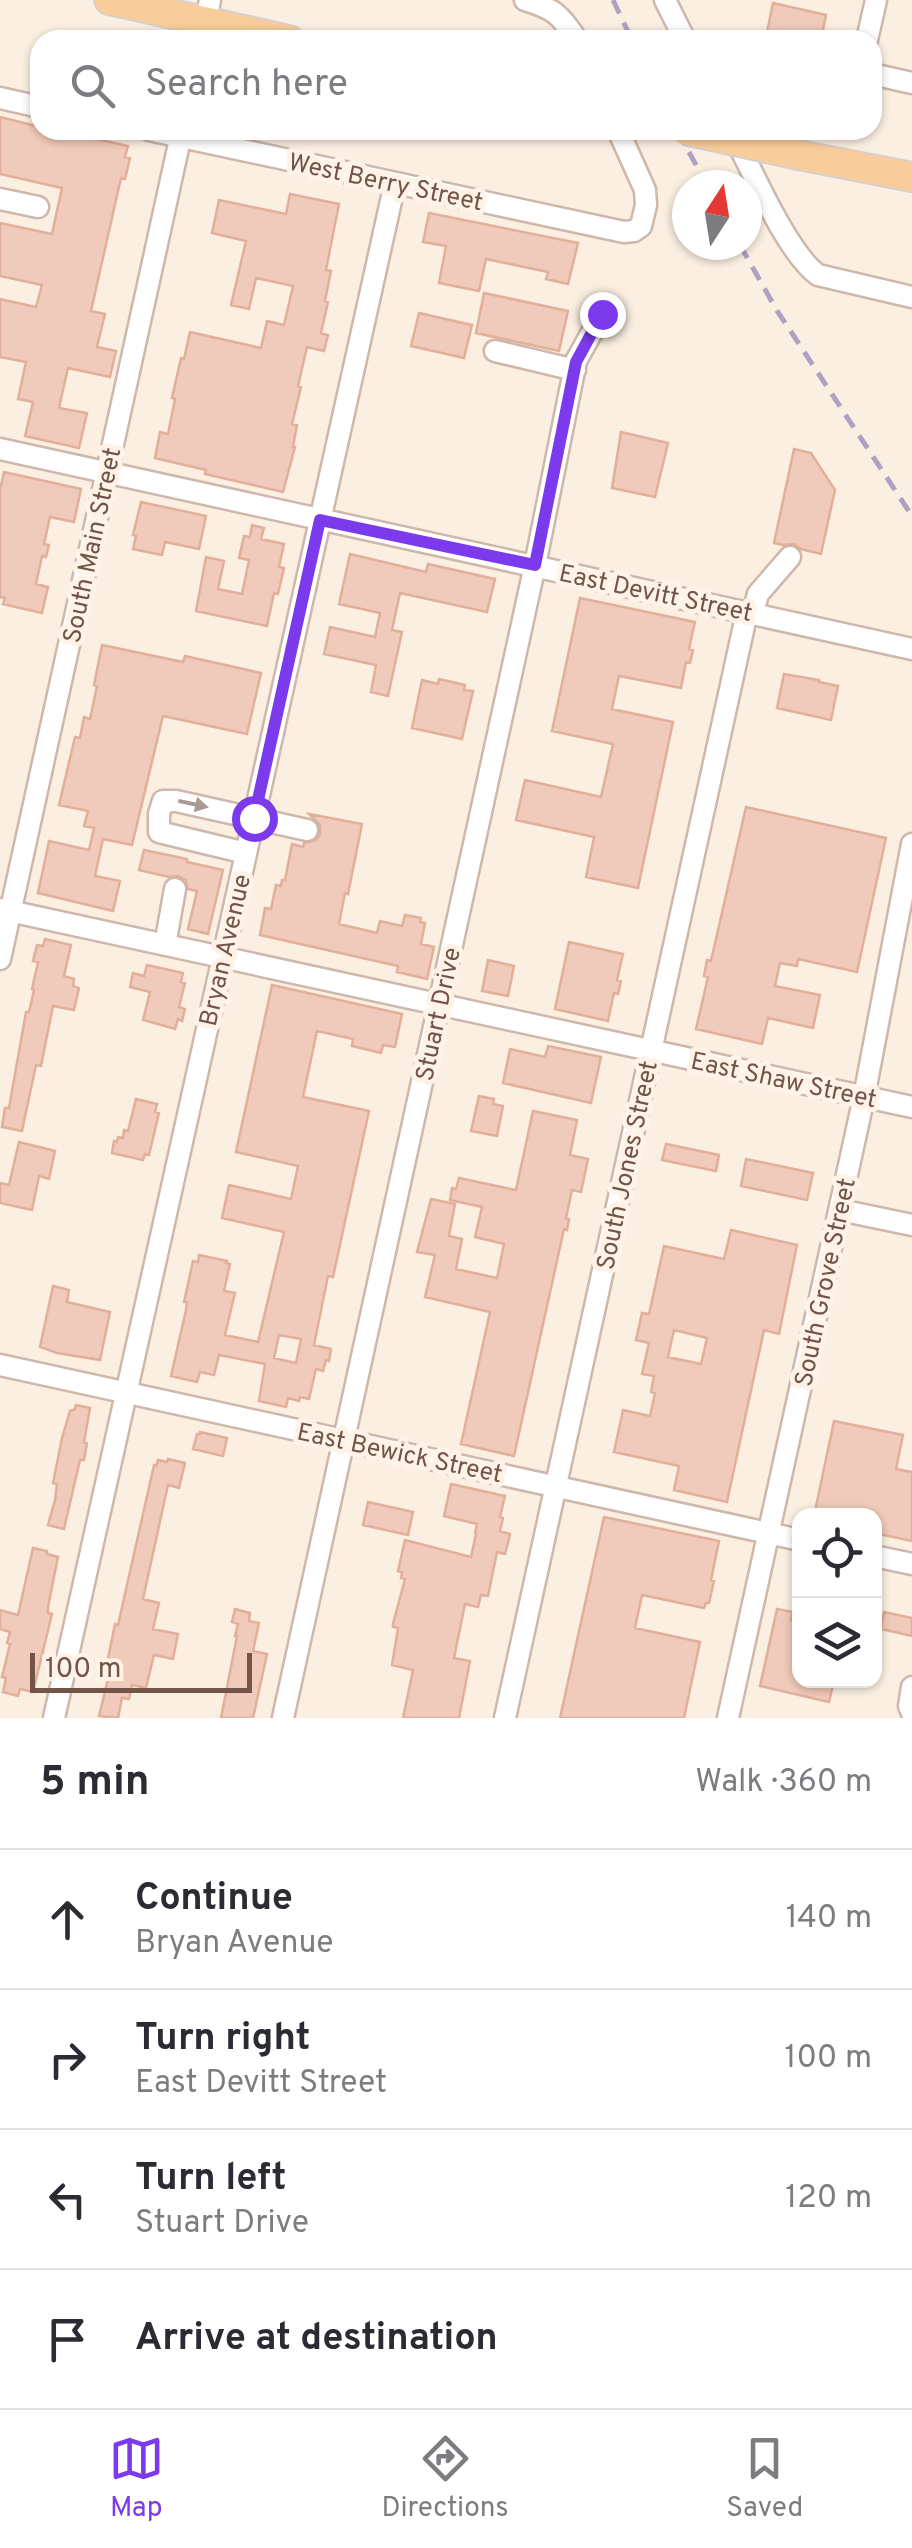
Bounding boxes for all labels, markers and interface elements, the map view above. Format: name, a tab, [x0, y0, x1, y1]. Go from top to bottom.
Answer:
search box	[30, 30, 882, 140]
icon: search	[65, 58, 120, 113]
text: Search here	[145, 61, 348, 110]
street label: West Berry Street	[285, 148, 486, 220]
north arrow	[672, 170, 762, 260]
route end	[580, 292, 626, 338]
street label: South Main Street	[58, 445, 130, 646]
street label: East Devitt Street	[556, 559, 755, 631]
route start	[232, 796, 278, 842]
one-way arrow	[178, 797, 209, 813]
street label: Bryan Avenue	[194, 872, 260, 1030]
street label: Stuart Drive	[410, 945, 470, 1084]
street label: East Shaw Street	[687, 1047, 879, 1117]
street label: South Jones Street	[591, 1058, 667, 1273]
street label: South Grove Street	[789, 1175, 865, 1390]
street label: East Bewick Street	[294, 1418, 505, 1492]
map controls	[792, 1508, 882, 1688]
button: locate	[792, 1508, 882, 1598]
button: layers	[792, 1598, 882, 1688]
scale bar	[30, 1648, 252, 1692]
text: 100 m	[45, 1652, 121, 1688]
text: 5 min	[40, 1757, 150, 1810]
text: Walk · 360 m	[695, 1763, 872, 1803]
text: Continue	[135, 1875, 293, 1924]
icon: ahead	[40, 1892, 95, 1947]
text: 140 m	[786, 1899, 872, 1939]
text: Bryan Avenue	[135, 1924, 334, 1964]
text: Turn right	[135, 2015, 310, 2064]
icon: right	[40, 2032, 95, 2087]
text: 100 m	[785, 2039, 872, 2079]
text: East Devitt Street	[135, 2064, 387, 2104]
text: Turn left	[135, 2155, 287, 2204]
icon: left	[40, 2172, 95, 2227]
text: 120 m	[785, 2179, 872, 2219]
text: Stuart Drive	[135, 2204, 309, 2244]
icon: arrive	[40, 2312, 95, 2367]
text: Arrive at destination	[135, 2315, 498, 2364]
tab: Map	[109, 2431, 164, 2527]
tab: Directions	[381, 2431, 509, 2527]
tab: Saved	[726, 2431, 803, 2527]

